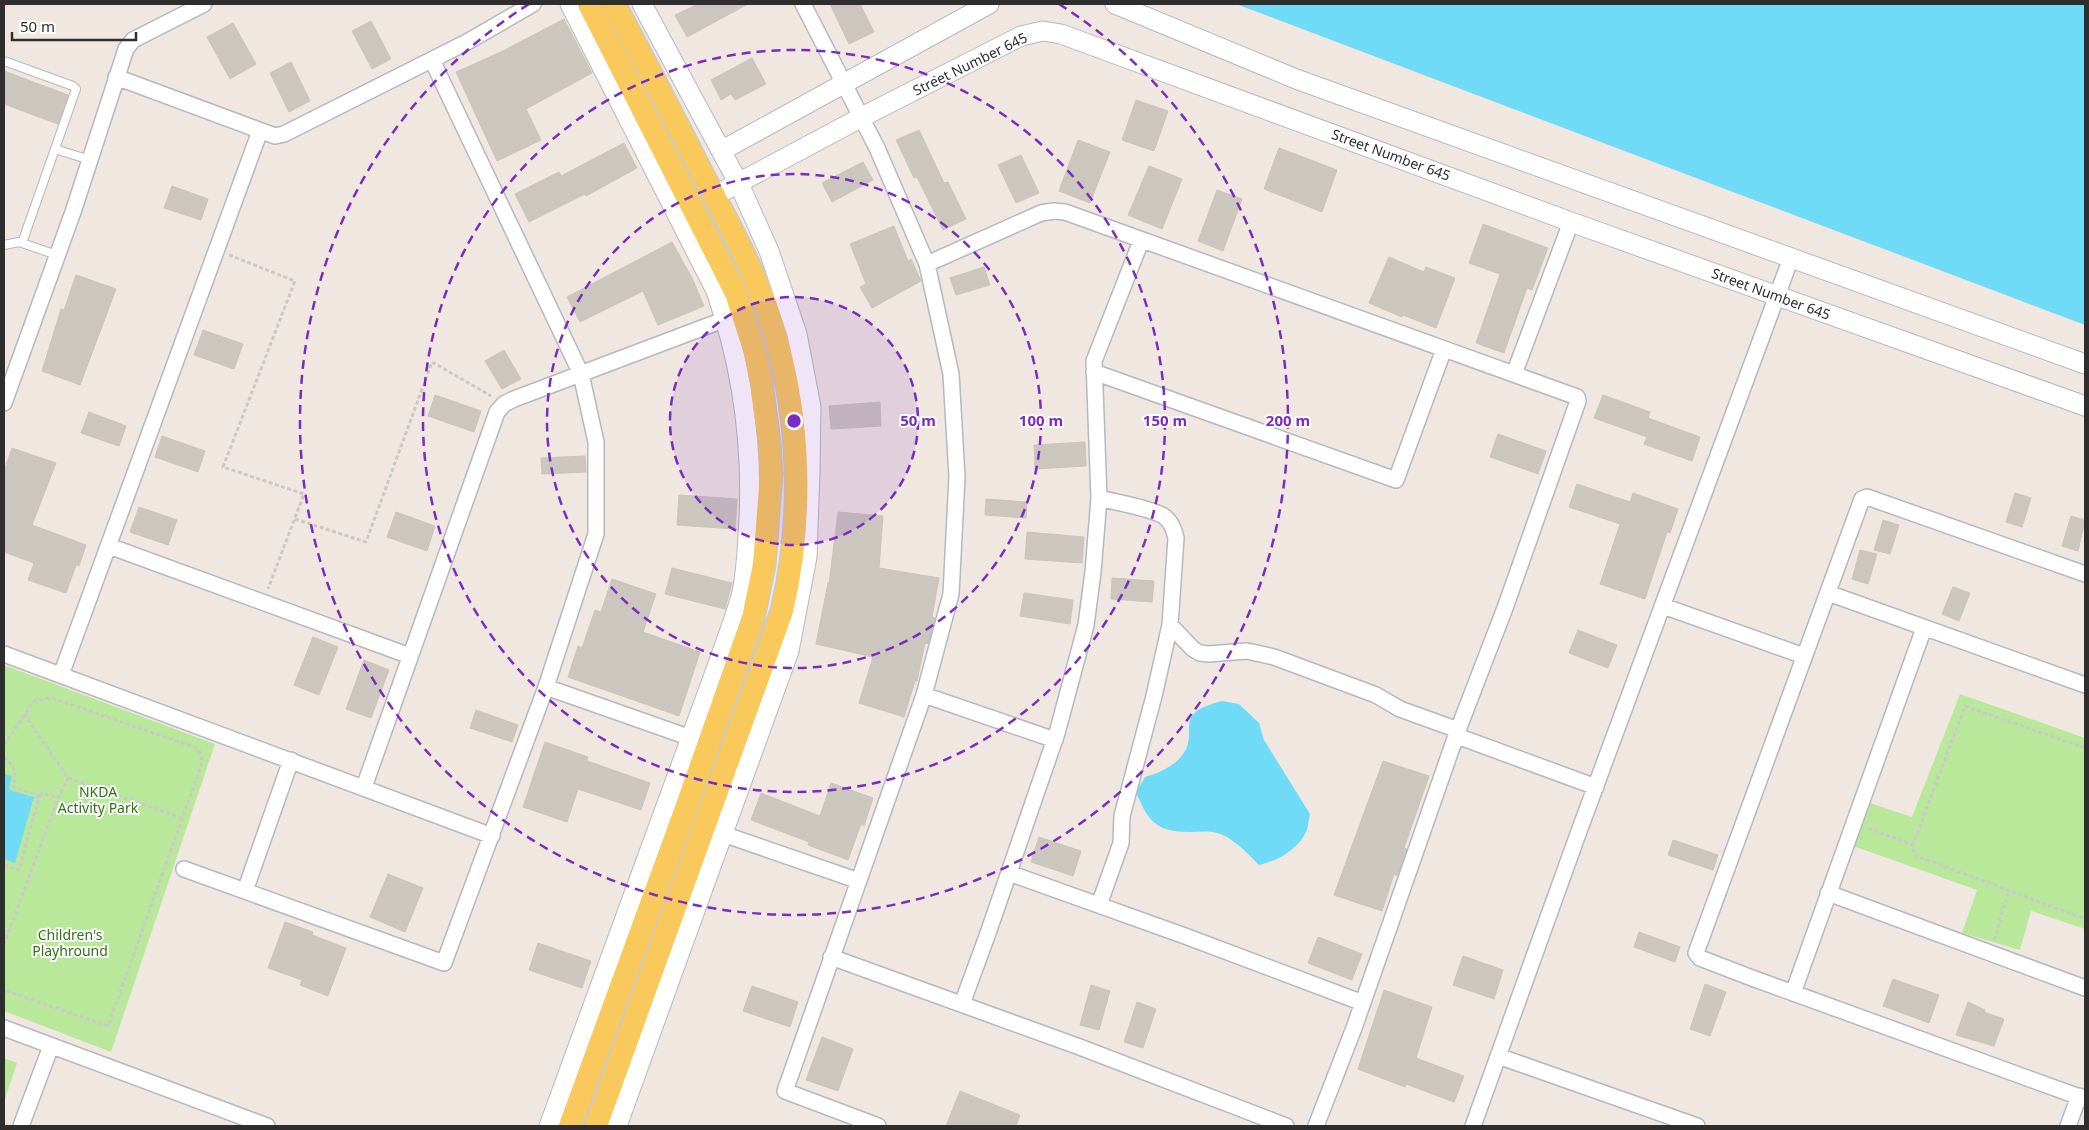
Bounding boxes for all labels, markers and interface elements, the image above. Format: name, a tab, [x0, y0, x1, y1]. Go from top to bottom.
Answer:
scale bar	[12, 10, 136, 42]
text: 50 m	[20, 16, 55, 36]
street label: Street Number 645	[909, 28, 1030, 100]
street label: Street Number 645	[1329, 124, 1453, 185]
street label: Street Number 645	[1709, 263, 1833, 324]
text: 50 m	[900, 410, 936, 430]
text: 100 m	[1019, 410, 1063, 430]
text: 150 m	[1143, 410, 1187, 430]
text: 200 m	[1266, 410, 1310, 430]
centre of rings	[785, 412, 803, 430]
park label: NKDA Activity Park	[58, 782, 139, 817]
park label: Children's Playhround	[32, 925, 108, 960]

